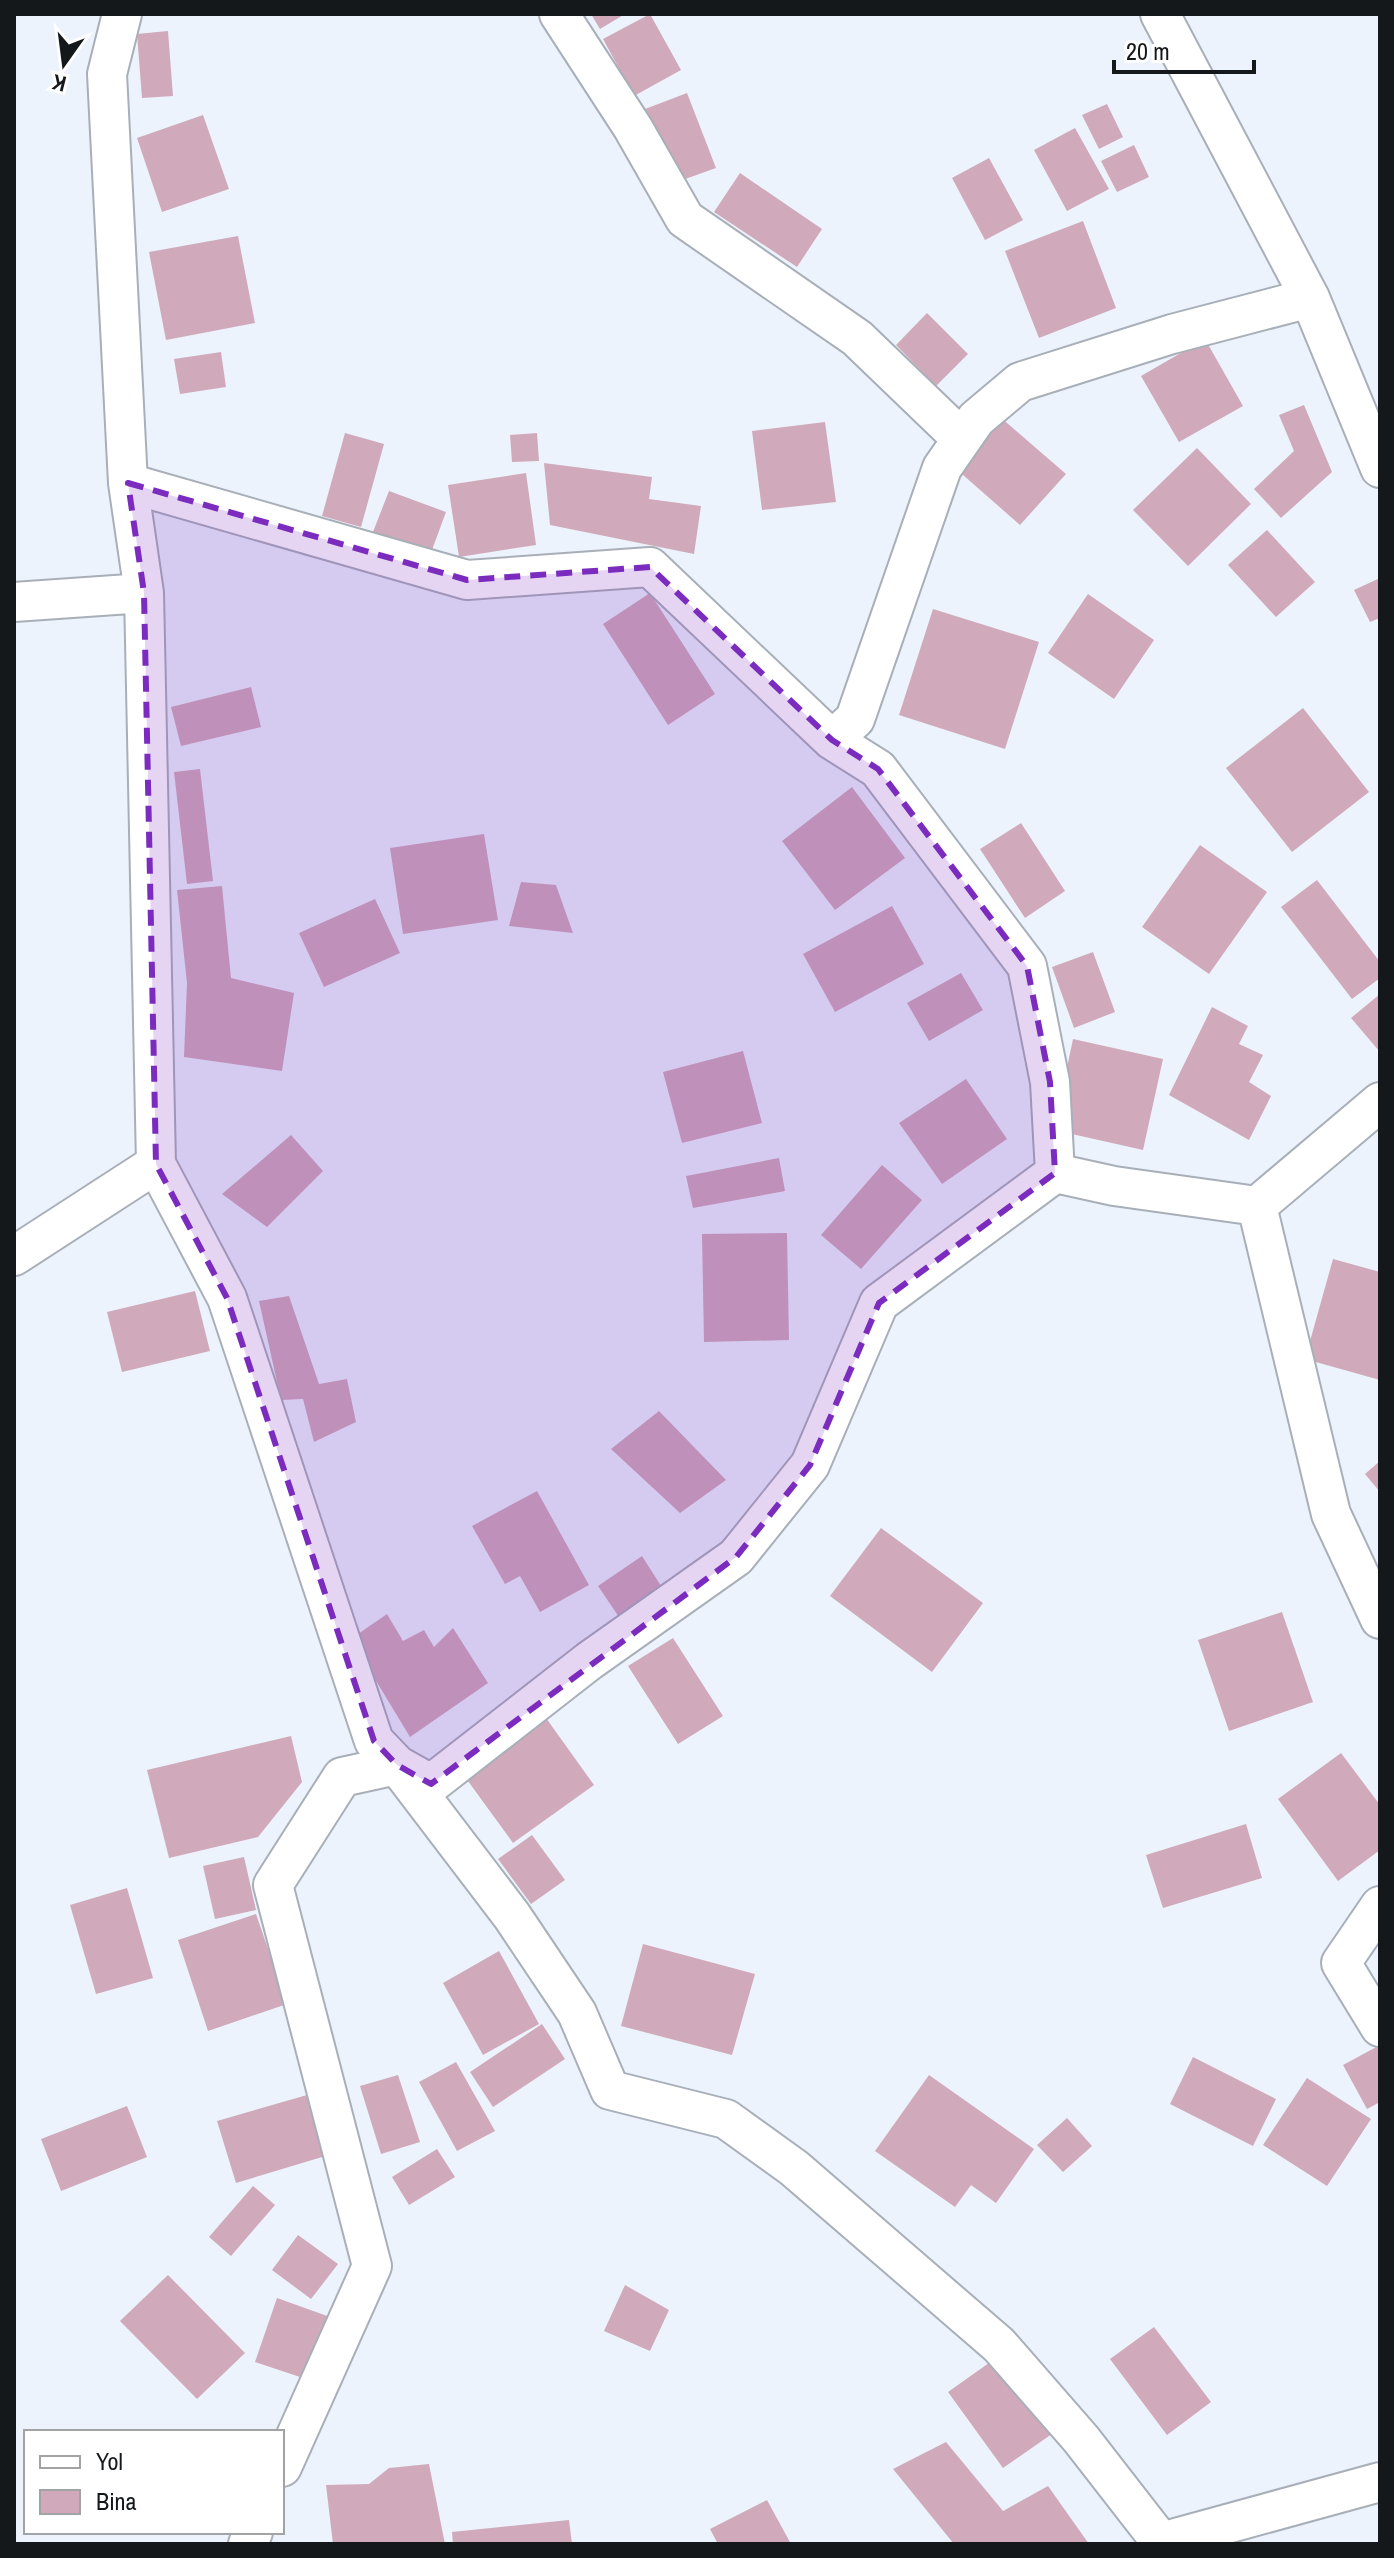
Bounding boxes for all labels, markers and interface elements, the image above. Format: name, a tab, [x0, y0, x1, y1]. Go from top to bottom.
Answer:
north arrow	[24, 24, 104, 104]
scale bar	[1114, 24, 1254, 74]
text: 20 m	[1126, 35, 1170, 67]
text: K	[49, 67, 69, 100]
legend	[24, 2430, 284, 2534]
text: Yol	[96, 2445, 123, 2477]
text: Bina	[96, 2485, 137, 2517]

